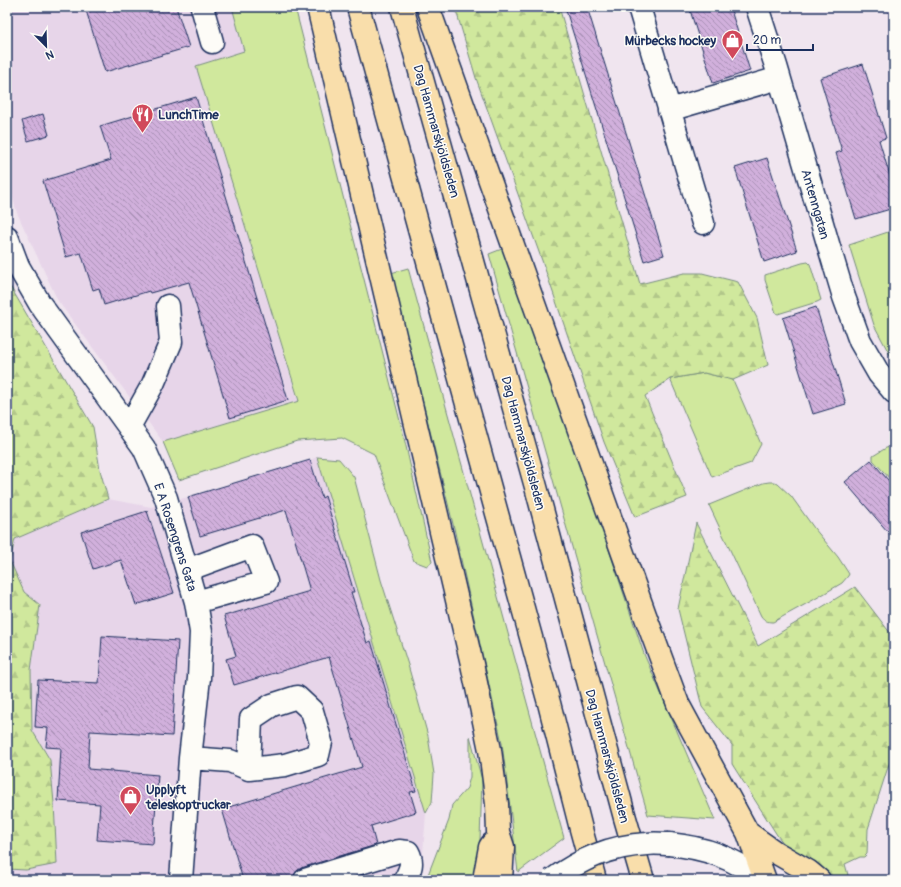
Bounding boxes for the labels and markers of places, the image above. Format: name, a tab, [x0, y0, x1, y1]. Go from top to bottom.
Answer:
shop icon: Mürbecks hockey	[719, 27, 745, 60]
place label: Mürbecks hockey	[625, 33, 716, 49]
restaurant icon: LunchTime	[130, 101, 156, 134]
place label: LunchTime	[158, 107, 219, 123]
place label: Upplyft teleskoptruckar	[145, 782, 231, 813]
shop icon: Upplyft teleskoptruckar	[117, 783, 143, 816]

